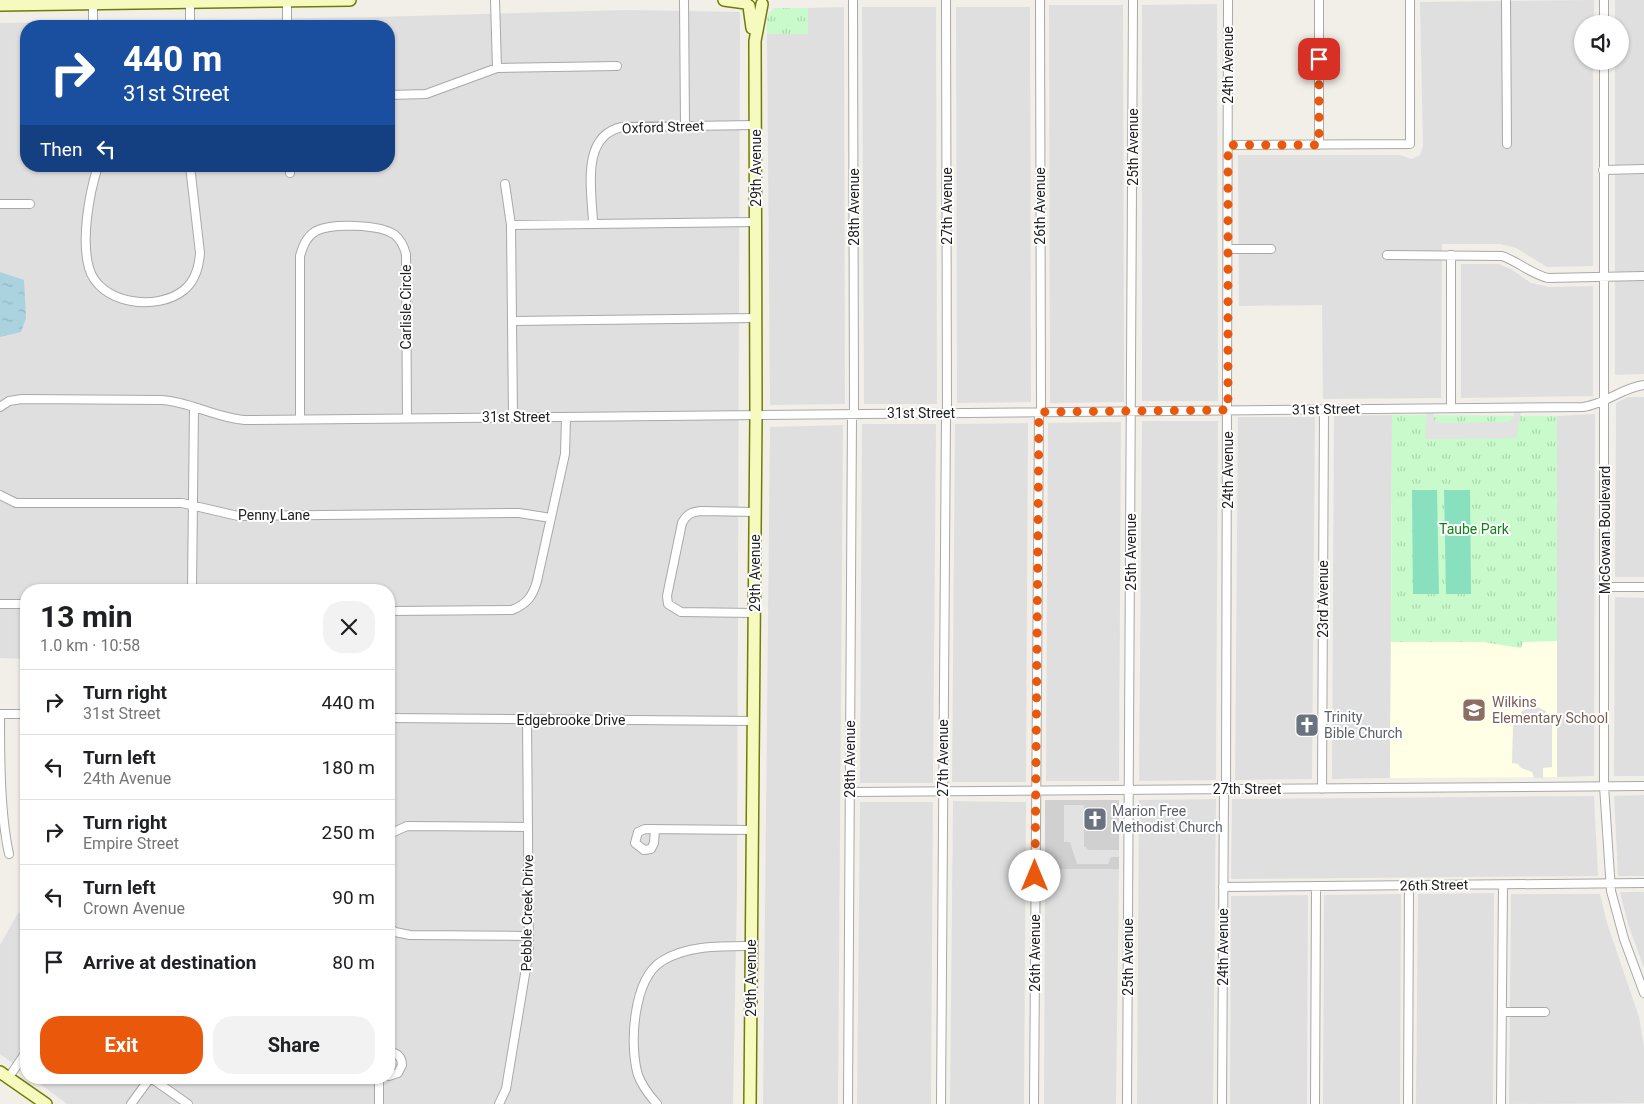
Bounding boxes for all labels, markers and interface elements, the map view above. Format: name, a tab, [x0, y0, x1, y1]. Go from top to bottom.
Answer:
map controls	[1574, 15, 1629, 70]
button: sound	[1574, 15, 1629, 70]
street label: 24th Avenue	[1220, 26, 1236, 104]
pin	[1298, 38, 1340, 80]
text: 440 m	[123, 39, 222, 80]
icon: right	[40, 40, 105, 105]
icon: arrive	[1305, 45, 1333, 73]
text: 31st Street	[123, 81, 230, 106]
street label: 25th Avenue	[1125, 108, 1141, 186]
street label: Oxford Street	[622, 118, 705, 136]
street label: 29th Avenue	[748, 129, 764, 207]
icon: left	[92, 135, 120, 163]
text: Then	[40, 138, 82, 161]
street label: 27th Avenue	[939, 167, 955, 245]
street label: 26th Avenue	[1032, 167, 1048, 245]
street label: 28th Avenue	[846, 168, 862, 246]
street label: Carlisle Circle	[398, 264, 414, 350]
street label: 31st Street	[1292, 400, 1361, 418]
street label: 31st Street	[887, 405, 955, 421]
street label: 31st Street	[482, 409, 550, 425]
street label: 24th Avenue	[1220, 431, 1236, 509]
street label: McGowan Boulevard	[1597, 466, 1613, 594]
street label: Penny Lane	[238, 507, 310, 523]
street label: 25th Avenue	[1123, 513, 1139, 591]
park label: Taube Park	[1439, 521, 1510, 537]
street label: 29th Avenue	[747, 534, 763, 612]
street label: 23rd Avenue	[1315, 560, 1331, 638]
text: 13 min	[40, 599, 133, 634]
button: close	[323, 601, 375, 653]
text: 1.0 km · 10:58	[40, 636, 140, 655]
text: Turn right	[83, 681, 167, 704]
icon: right	[40, 688, 68, 716]
text: 440 m	[322, 691, 375, 714]
place label: Wilkins Elementary School	[1492, 694, 1608, 726]
school or university icon: Wilkins Elementary School	[1461, 697, 1487, 723]
text: 31st Street	[83, 704, 161, 723]
place label: Trinity Bible Church	[1324, 709, 1402, 741]
street label: Edgebrooke Drive	[517, 712, 625, 728]
church icon: Trinity Bible Church	[1294, 712, 1320, 738]
street label: 27th Avenue	[935, 719, 951, 797]
street label: 28th Avenue	[842, 720, 858, 798]
text: Turn left	[83, 746, 156, 769]
icon: left	[40, 753, 68, 781]
text: 180 m	[322, 756, 375, 779]
text: 24th Avenue	[83, 769, 171, 788]
street label: 27th Street	[1213, 781, 1282, 797]
place label: Marion Free Methodist Church	[1112, 803, 1223, 835]
church icon: Marion Free Methodist Church	[1082, 806, 1108, 832]
text: Turn right	[83, 811, 167, 834]
icon: right	[40, 818, 68, 846]
text: 250 m	[322, 821, 375, 844]
text: Empire Street	[83, 834, 179, 853]
position arrow	[1008, 849, 1060, 901]
street label: Pebble Creek Drive	[518, 854, 536, 972]
text: Turn left	[83, 876, 156, 899]
street label: 26th Street	[1400, 876, 1469, 894]
icon: left	[40, 883, 68, 911]
text: 90 m	[332, 886, 375, 909]
text: Crown Avenue	[83, 899, 185, 918]
street label: 24th Avenue	[1215, 908, 1231, 986]
street label: 26th Avenue	[1027, 914, 1043, 992]
street label: 25th Avenue	[1120, 918, 1136, 996]
street label: 29th Avenue	[743, 939, 759, 1017]
icon: arrive	[40, 948, 68, 976]
text: Arrive at destination	[83, 951, 256, 974]
text: 80 m	[332, 951, 375, 974]
button: Exit	[40, 1016, 203, 1074]
button: Share	[213, 1016, 375, 1074]

